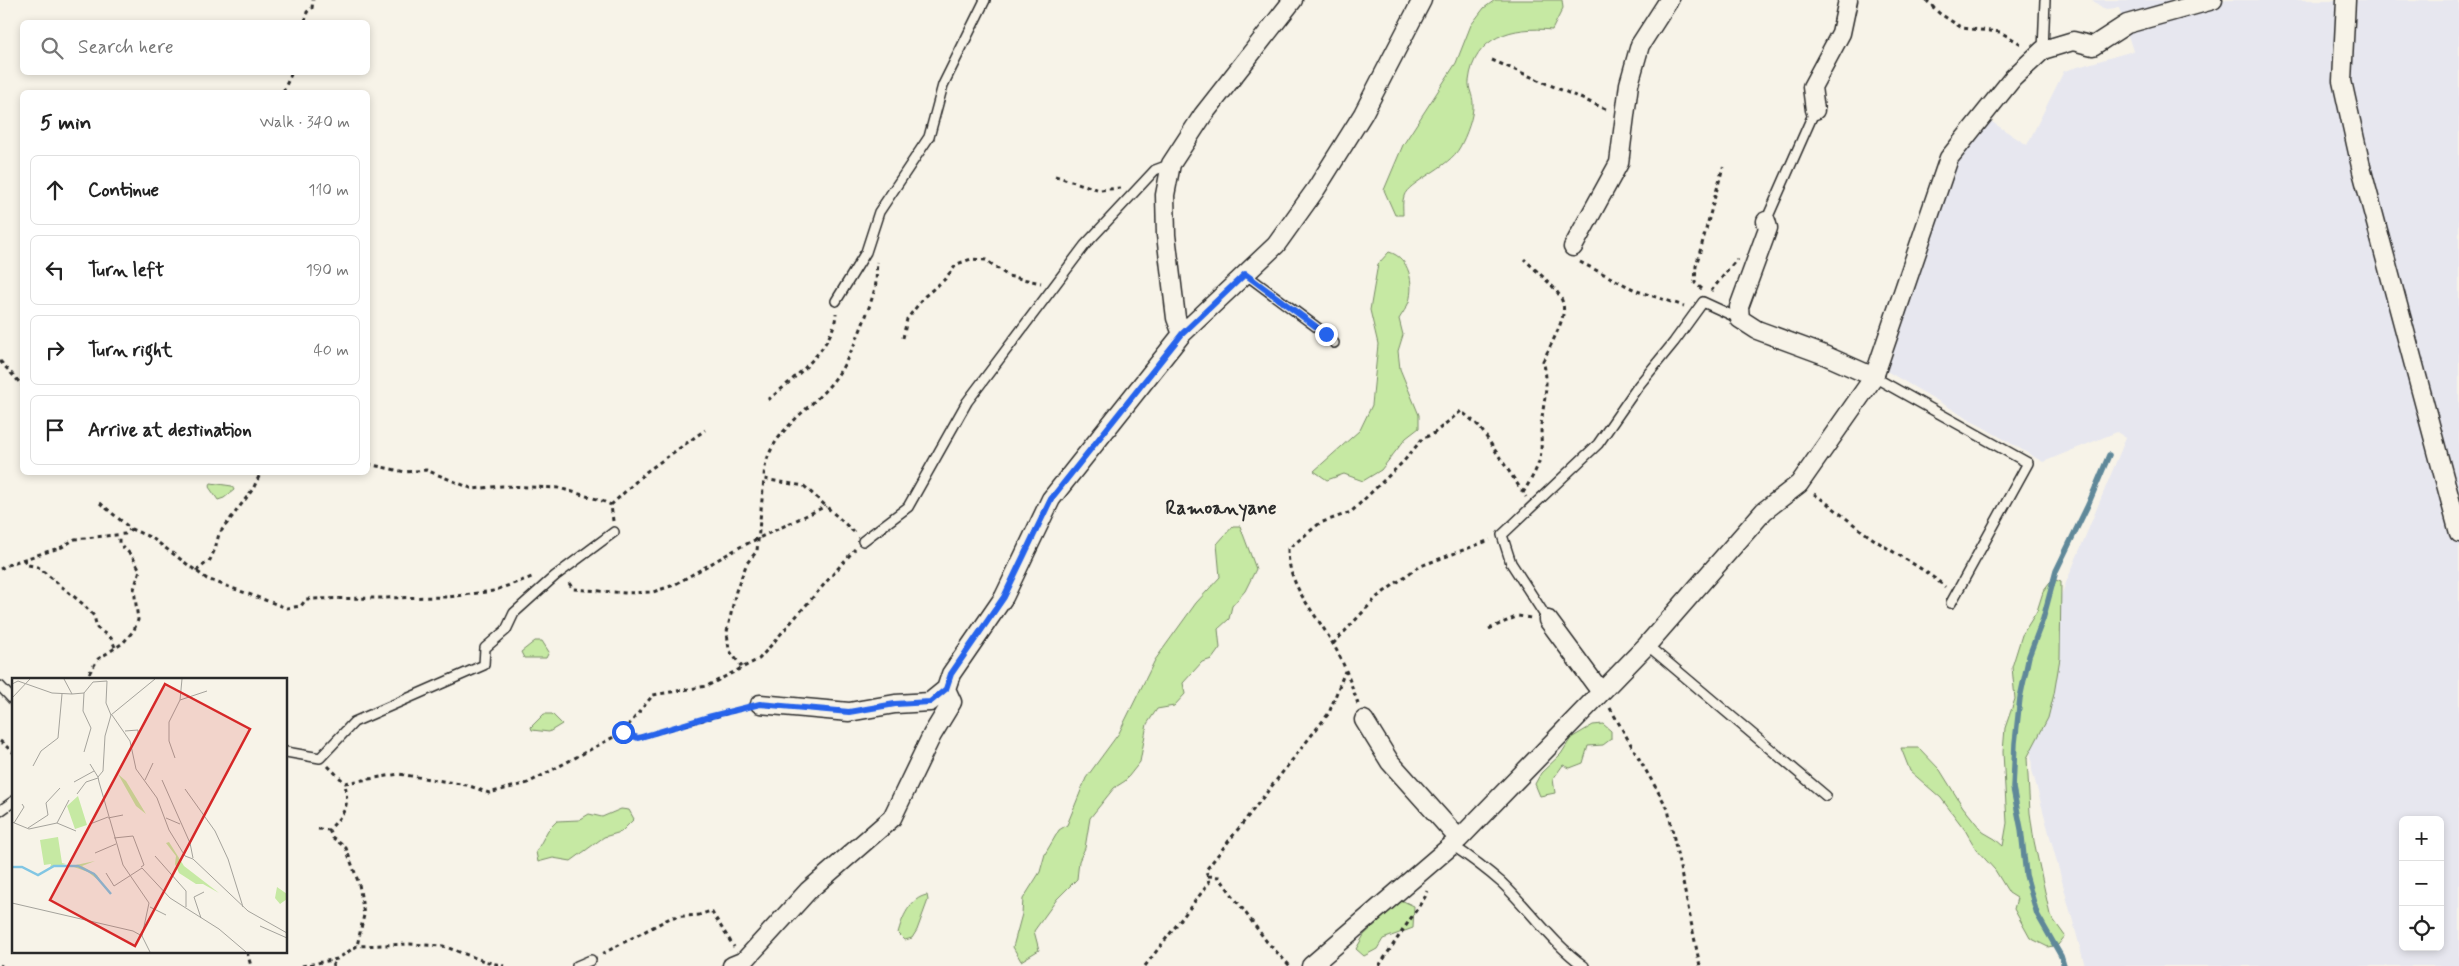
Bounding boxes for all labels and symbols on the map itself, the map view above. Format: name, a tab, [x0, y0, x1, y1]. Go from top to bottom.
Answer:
route end	[1315, 323, 1338, 346]
district label: Ramoanyane	[1166, 496, 1276, 522]
inset map	[12, 678, 288, 954]
route start	[612, 721, 635, 744]

